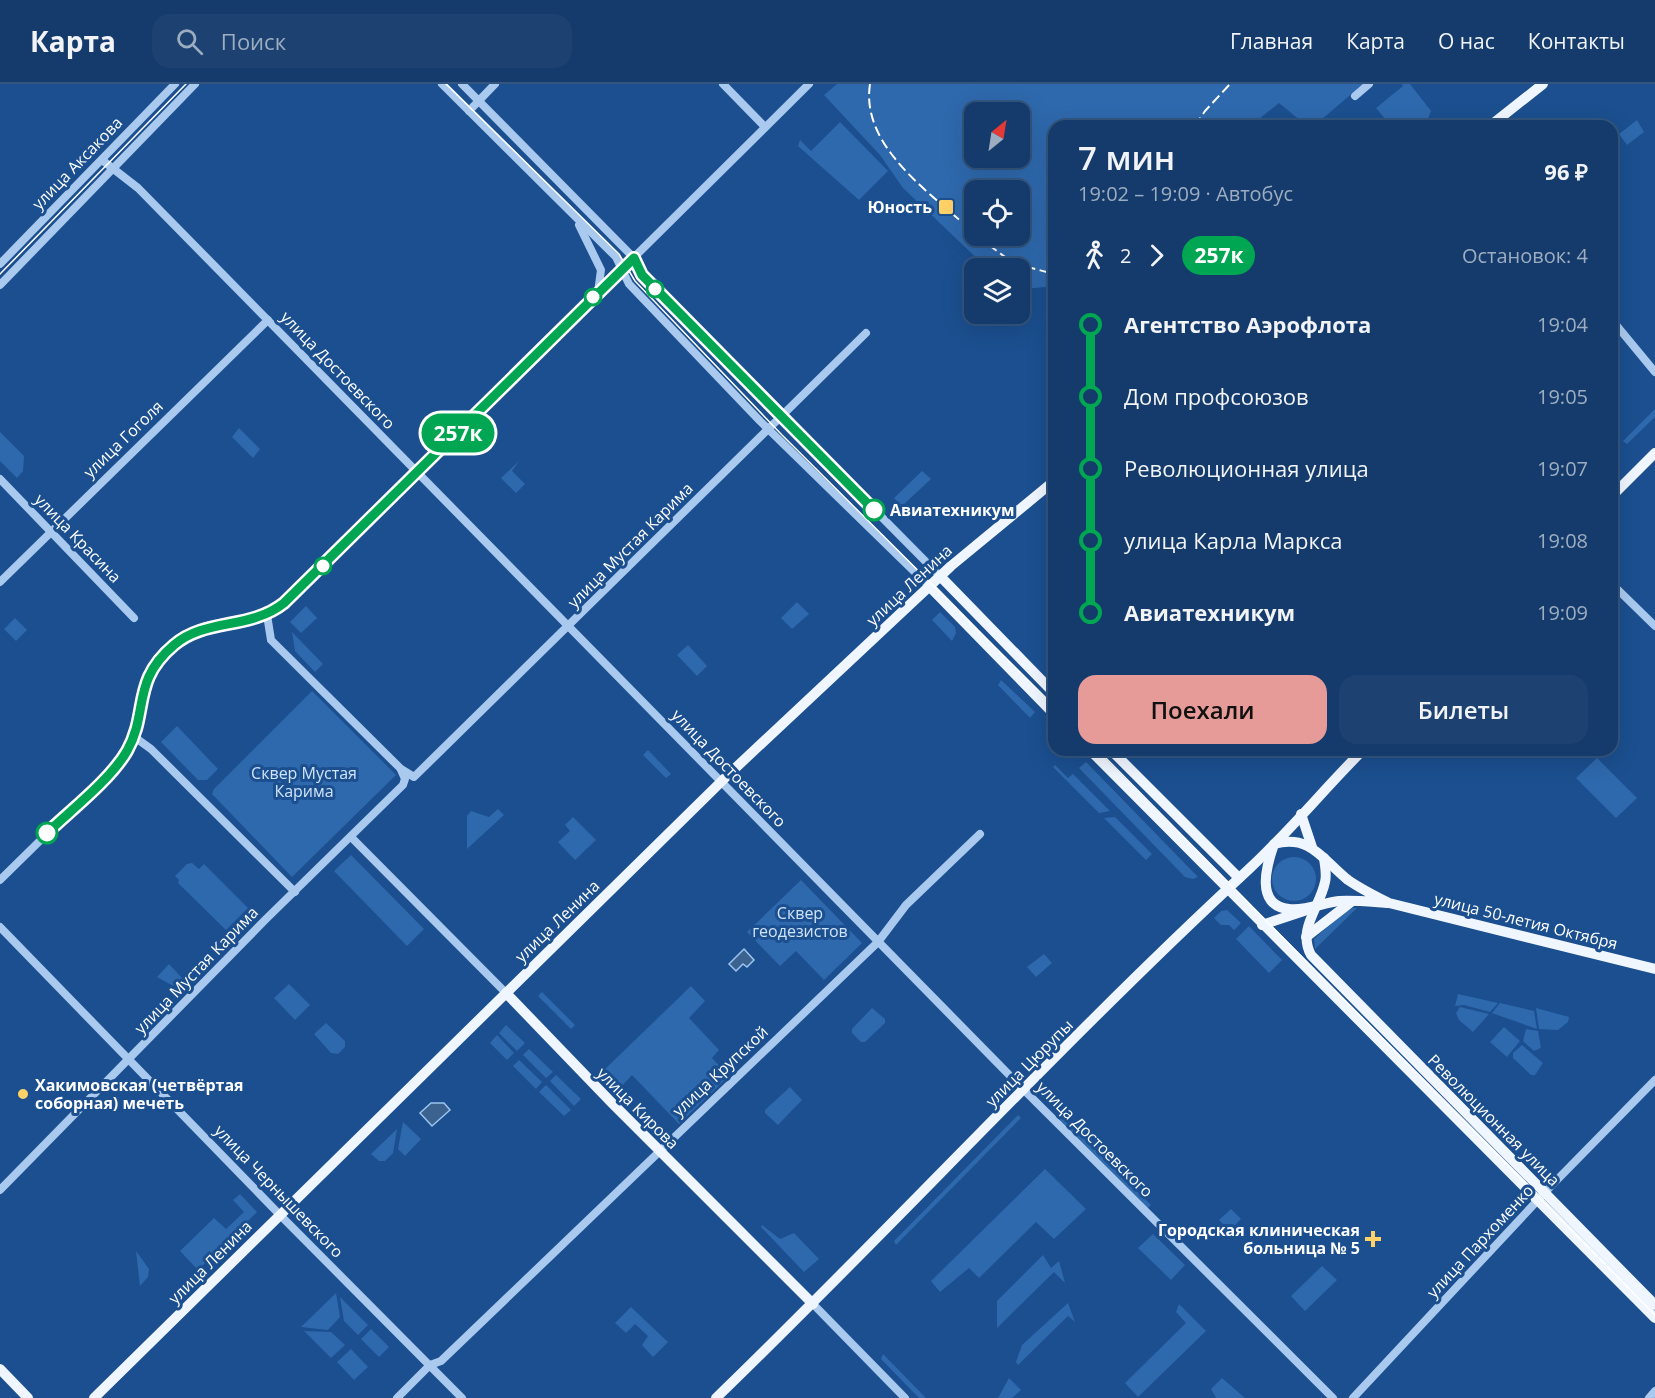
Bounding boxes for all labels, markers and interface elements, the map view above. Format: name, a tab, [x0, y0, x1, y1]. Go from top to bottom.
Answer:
search box	[152, 14, 572, 68]
text: Карта	[30, 22, 116, 60]
icon: search	[173, 25, 206, 58]
text: Поиск	[221, 26, 286, 56]
text: Главная	[1230, 27, 1313, 55]
text: Карта	[1346, 27, 1405, 55]
text: О нас	[1438, 27, 1495, 55]
text: Контакты	[1528, 27, 1625, 55]
north arrow	[964, 102, 1030, 168]
map controls	[964, 102, 1030, 324]
street label: улица Аксакова	[27, 112, 127, 214]
text: 7 мин	[1078, 135, 1175, 180]
text: 96 ₽	[1544, 156, 1588, 186]
button: locate	[964, 180, 1030, 246]
text: 19:02 – 19:09 · Автобус	[1078, 180, 1293, 207]
place label: Юность	[867, 196, 932, 218]
marker: Юность	[937, 198, 955, 216]
icon: walk	[1078, 239, 1111, 272]
icon: forward	[1140, 239, 1173, 272]
text: 257к	[1194, 241, 1243, 269]
text: 2	[1120, 242, 1131, 269]
text: Остановок: 4	[1462, 242, 1588, 269]
button: layers	[964, 258, 1030, 324]
unlabelled marker	[646, 280, 664, 298]
unlabelled marker	[584, 288, 602, 306]
street label: улица Достоевского	[276, 306, 400, 434]
text: Агентство Аэрофлота	[1124, 309, 1371, 339]
text: 19:04	[1537, 311, 1588, 338]
text: Дом профсоюзов	[1124, 381, 1309, 411]
text: 19:05	[1537, 383, 1588, 410]
street label: улица Гоголя	[78, 395, 168, 483]
line badge: 257к	[416, 414, 500, 452]
text: 257к	[433, 419, 483, 447]
text: Революционная улица	[1124, 453, 1369, 483]
text: 19:07	[1537, 455, 1588, 482]
street label: улица Мустая Карима	[562, 477, 698, 613]
street label: улица Красина	[30, 489, 126, 587]
marker: Авиатехникум	[863, 499, 885, 521]
place label: Авиатехникум	[890, 499, 1014, 521]
text: улица Карла Маркса	[1124, 525, 1343, 555]
text: 19:08	[1537, 527, 1588, 554]
street label: улица Ленина	[861, 539, 957, 631]
unlabelled marker	[314, 557, 332, 575]
text: Авиатехникум	[1124, 597, 1295, 627]
text: 19:09	[1537, 599, 1588, 626]
button: Поехали	[1078, 675, 1327, 744]
button: Билеты	[1339, 675, 1588, 744]
street label: улица Достоевского	[667, 704, 791, 832]
park label: Сквер Мустая Карима	[251, 762, 357, 802]
unlabelled marker	[36, 822, 58, 844]
street label: улица Ленина	[510, 875, 604, 967]
street label: улица 50-летия Октября	[1432, 888, 1620, 954]
street label: улица Мустая Карима	[129, 902, 263, 1038]
park label: Сквер геодезистов	[752, 902, 848, 942]
street label: улица Цюрупы	[980, 1014, 1078, 1112]
street label: улица Крупской	[667, 1021, 773, 1121]
street label: Революционная улица	[1423, 1049, 1565, 1191]
street label: улица Кирова	[592, 1062, 684, 1154]
place label: Хакимовская (четвёртая соборная) мечеть	[35, 1074, 244, 1114]
street label: улица Достоевского	[1032, 1076, 1158, 1202]
marker: Хакимовская (четвёртая соборная) мечеть	[16, 1087, 30, 1101]
street label: улица Чернышевского	[210, 1120, 348, 1262]
street label: улица Пархоменко	[1422, 1180, 1538, 1302]
street label: улица Ленина	[163, 1215, 257, 1309]
place label: Городская клиническая больница № 5	[1158, 1219, 1360, 1259]
marker: Городская клиническая больница № 5	[1364, 1230, 1382, 1248]

